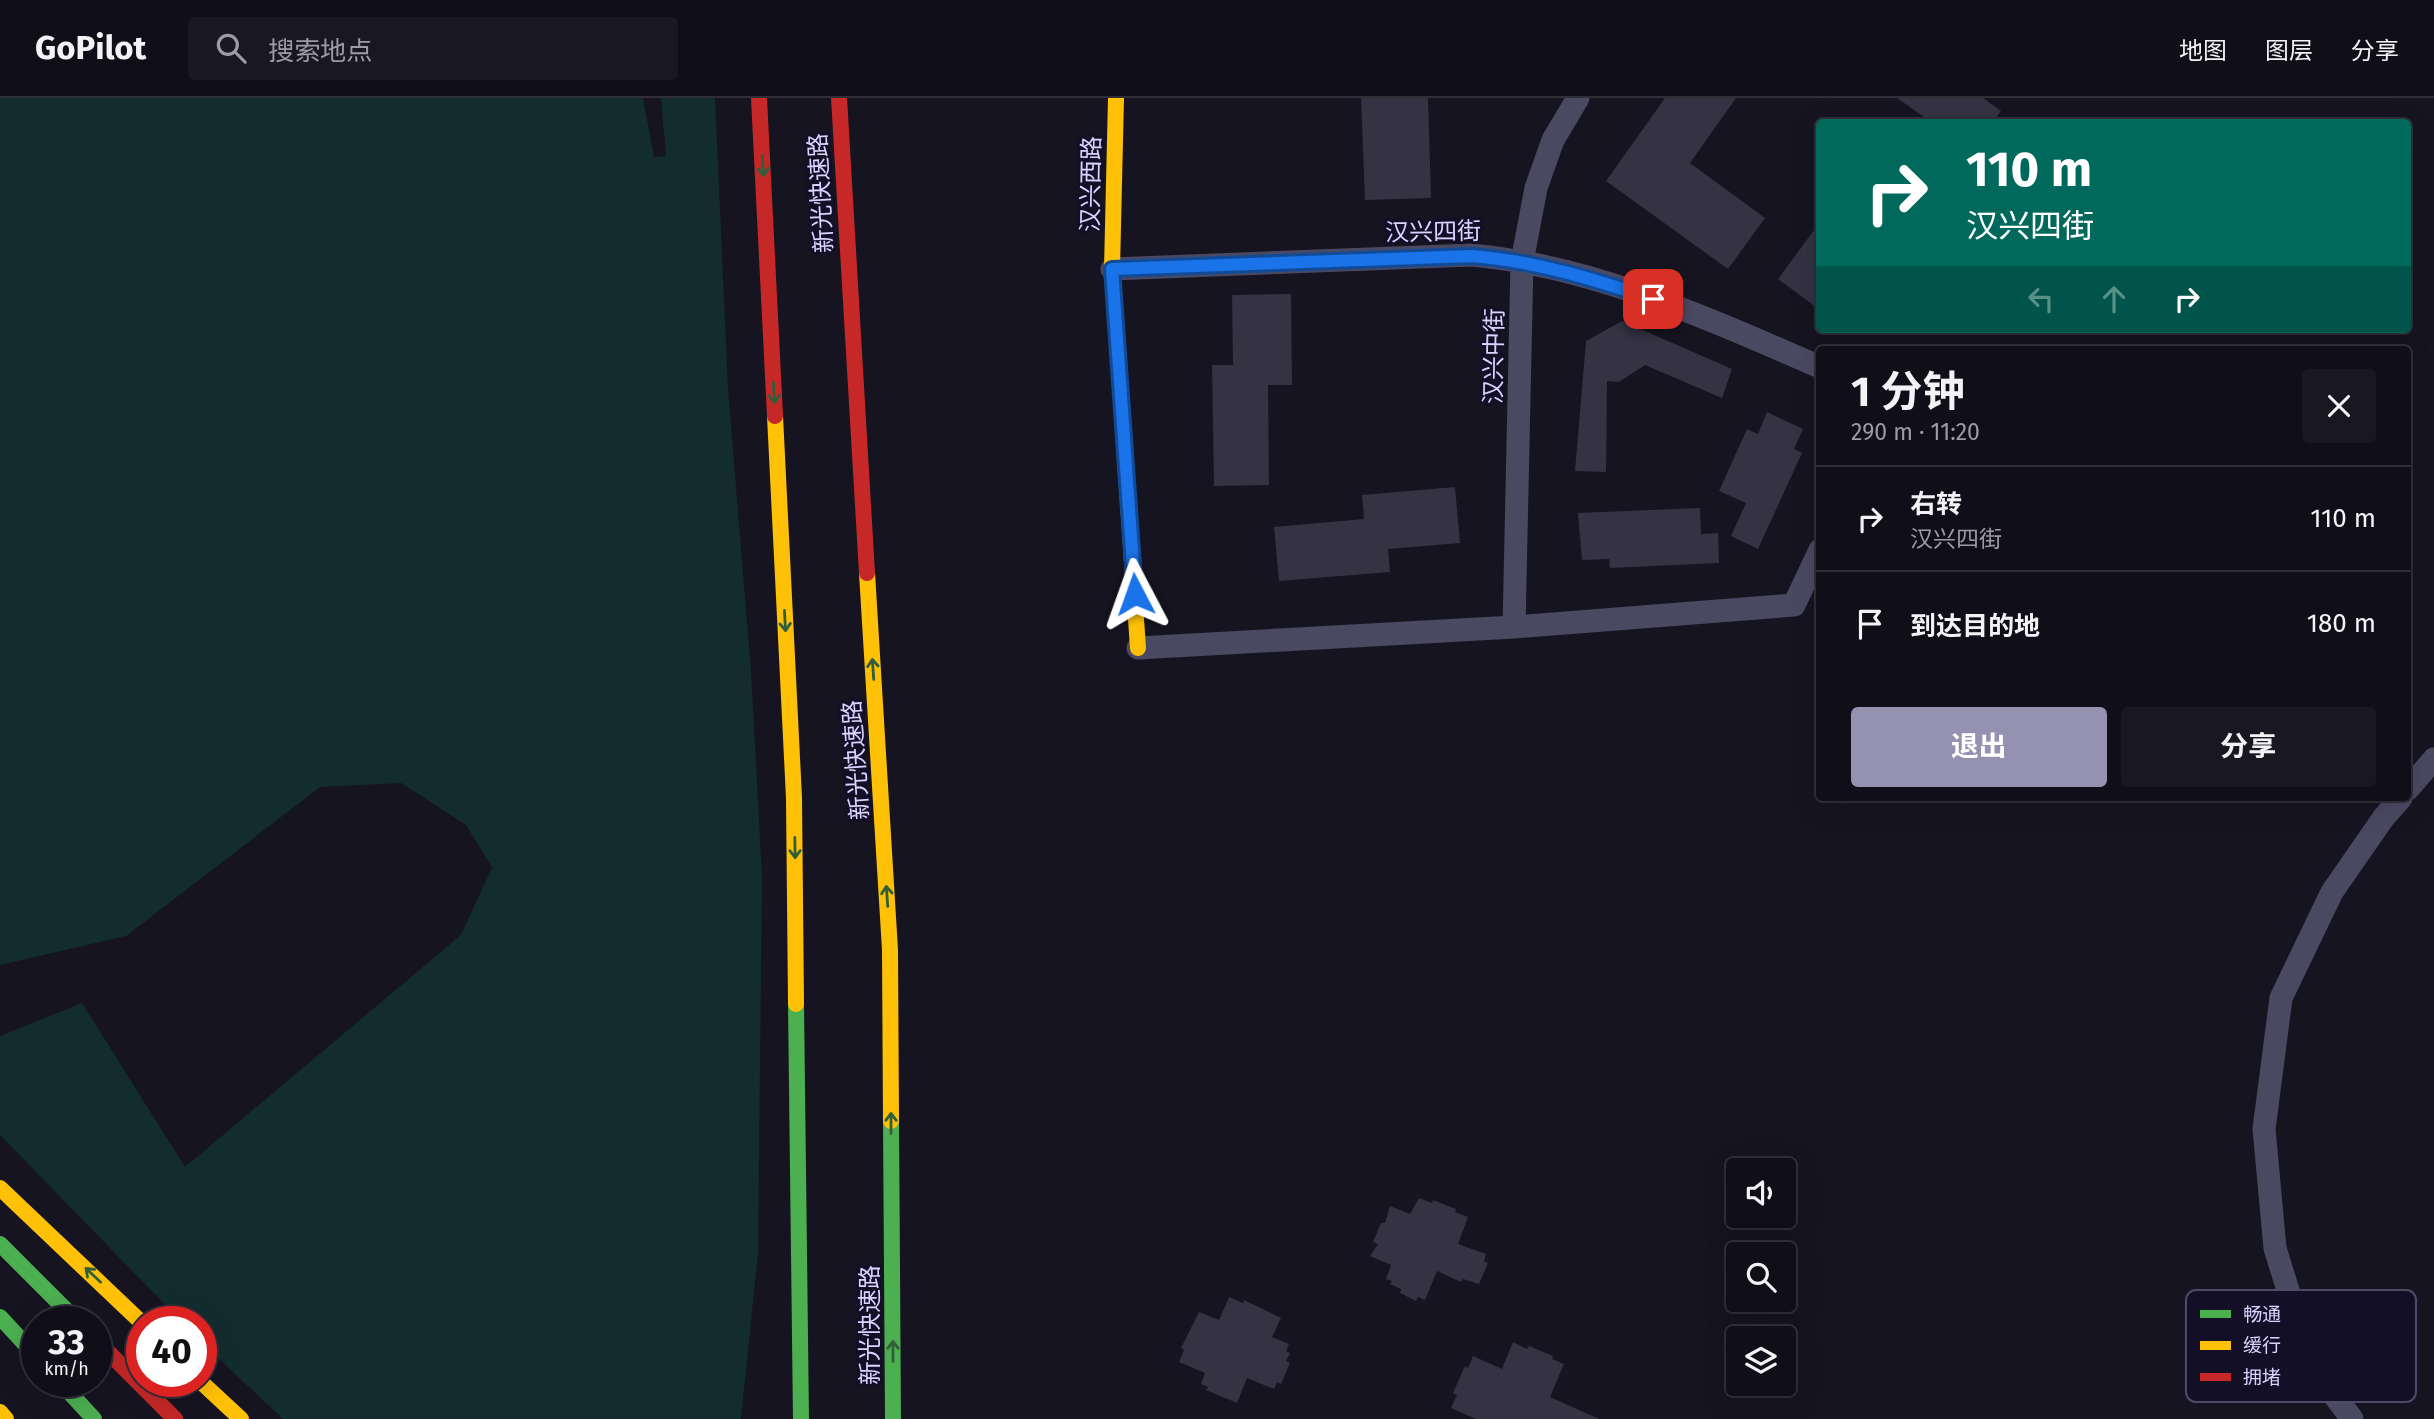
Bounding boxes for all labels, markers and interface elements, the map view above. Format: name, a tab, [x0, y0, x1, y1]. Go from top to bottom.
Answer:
search box	[188, 17, 678, 80]
text: GoPilot	[35, 28, 146, 68]
icon: search	[212, 29, 250, 67]
text: 搜索地点	[268, 36, 372, 67]
text: 地图	[2179, 37, 2227, 65]
text: 图层	[2265, 37, 2313, 65]
text: 分享	[2351, 37, 2399, 65]
street label: 新光快速路	[804, 132, 838, 254]
street label: 汉兴西路	[1076, 136, 1106, 232]
text: 110 m	[1966, 140, 2092, 199]
icon: right	[1851, 147, 1942, 238]
one-way arrow	[757, 154, 770, 177]
text: 汉兴四街	[1966, 207, 2094, 245]
street label: 汉兴四街	[1385, 217, 1481, 247]
pin	[1623, 269, 1683, 329]
icon: arrive	[1634, 280, 1672, 318]
icon: left	[2022, 280, 2060, 318]
icon: ahead	[2095, 280, 2133, 318]
icon: right	[2168, 280, 2206, 318]
street label: 汉兴中街	[1479, 308, 1509, 404]
text: 1 分钟	[1851, 367, 1964, 417]
button: close	[2302, 369, 2376, 443]
one-way arrow	[768, 382, 781, 405]
text: 290 m · 11:20	[1851, 418, 1980, 446]
text: 右转	[1910, 489, 1962, 520]
icon: right	[1851, 500, 1889, 538]
text: 110 m	[2310, 503, 2376, 534]
text: 汉兴四街	[1910, 525, 2002, 553]
position arrow	[1098, 557, 1172, 631]
icon: arrive	[1851, 605, 1889, 643]
text: 180 m	[2307, 608, 2376, 639]
one-way arrow	[779, 609, 792, 632]
text: 到达目的地	[1910, 611, 2040, 642]
one-way arrow	[866, 658, 879, 681]
street label: 新光快速路	[838, 699, 874, 821]
button: 退出	[1851, 707, 2107, 787]
button: 分享	[2121, 707, 2376, 787]
one-way arrow	[788, 836, 801, 859]
one-way arrow	[880, 885, 893, 908]
one-way arrow	[885, 1112, 898, 1135]
map controls	[1726, 1158, 1796, 1396]
button: sound	[1726, 1158, 1796, 1228]
button: search	[1726, 1242, 1796, 1312]
street label: 新光快速路	[856, 1265, 884, 1385]
one-way arrow	[84, 1267, 102, 1283]
legend	[2186, 1290, 2416, 1402]
text: 畅通	[2243, 1303, 2281, 1326]
speed limit sign: 40	[126, 1306, 217, 1397]
text: 33	[48, 1321, 85, 1363]
button: layers	[1726, 1326, 1796, 1396]
text: 缓行	[2243, 1334, 2281, 1357]
one-way arrow	[886, 1340, 900, 1363]
text: km/h	[44, 1358, 89, 1380]
text: 拥堵	[2243, 1366, 2281, 1389]

